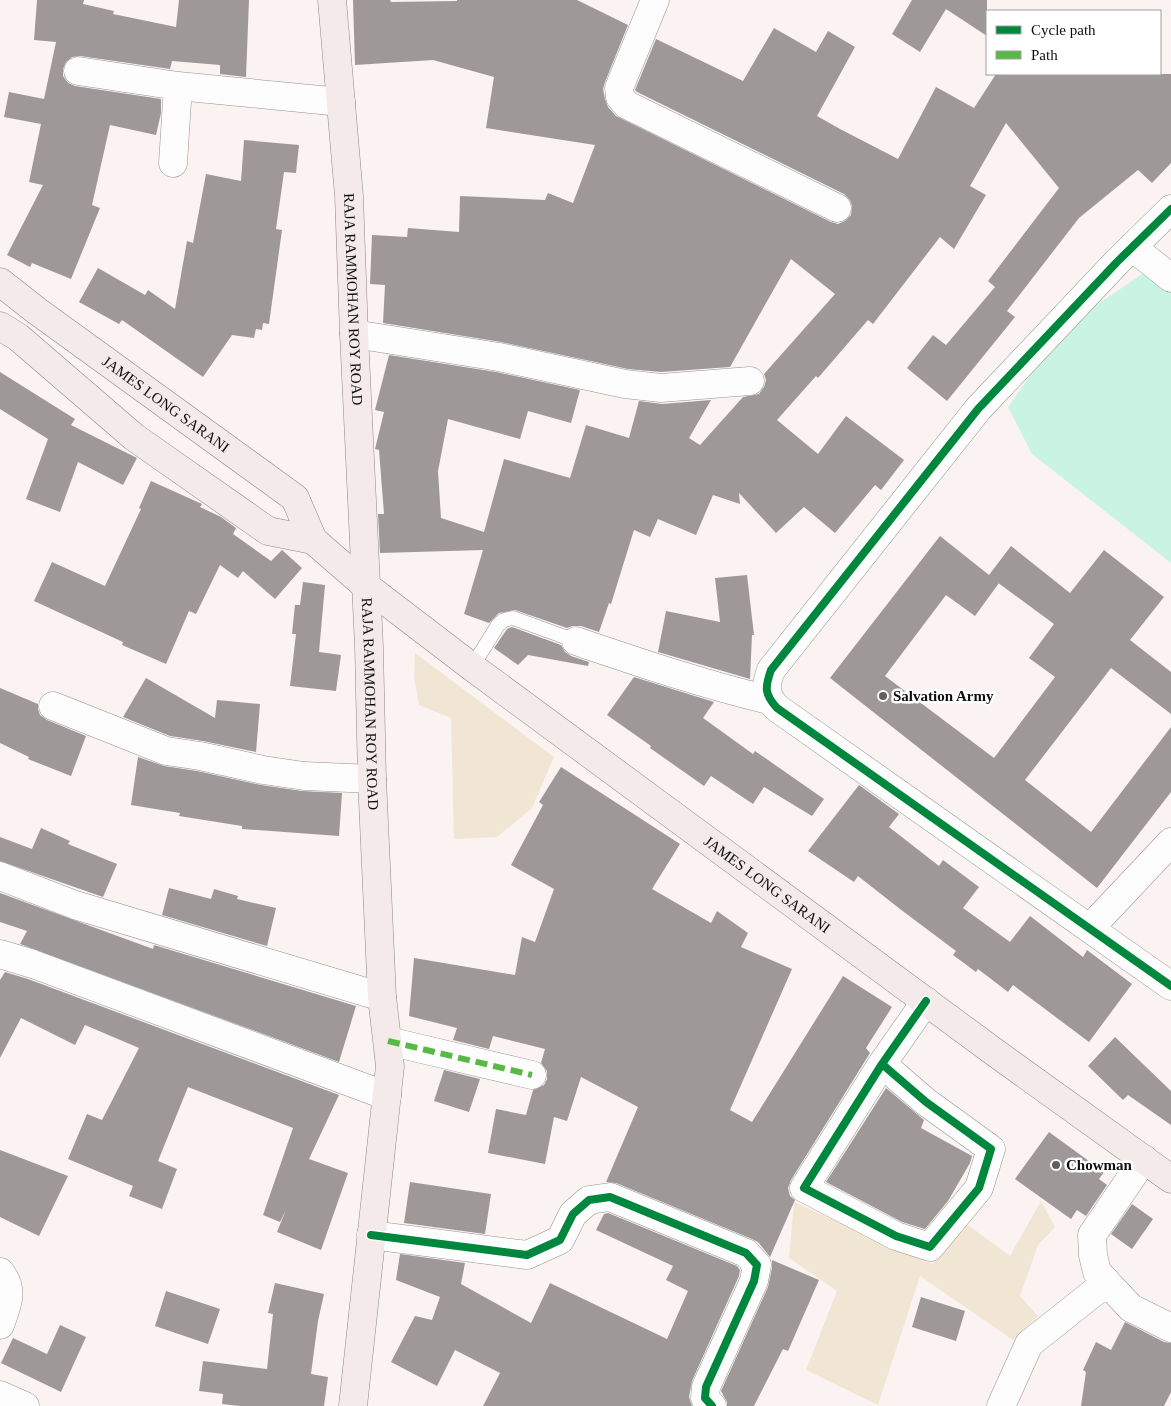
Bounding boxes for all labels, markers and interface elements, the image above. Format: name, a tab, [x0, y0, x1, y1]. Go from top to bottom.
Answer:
legend	[986, 10, 1161, 75]
text: Cycle path	[1031, 22, 1096, 38]
text: Path	[1031, 47, 1058, 63]
street label: RAJA RAMMOHAN ROY ROAD	[341, 193, 365, 406]
street label: JAMES LONG SARANI	[99, 353, 232, 456]
street label: RAJA RAMMOHAN ROY ROAD	[359, 597, 381, 811]
place label: Salvation Army	[893, 688, 994, 704]
marker: Salvation Army	[877, 690, 889, 702]
street label: JAMES LONG SARANI	[701, 833, 833, 936]
place label: Chowman	[1066, 1157, 1133, 1173]
marker: Chowman	[1050, 1159, 1062, 1171]

